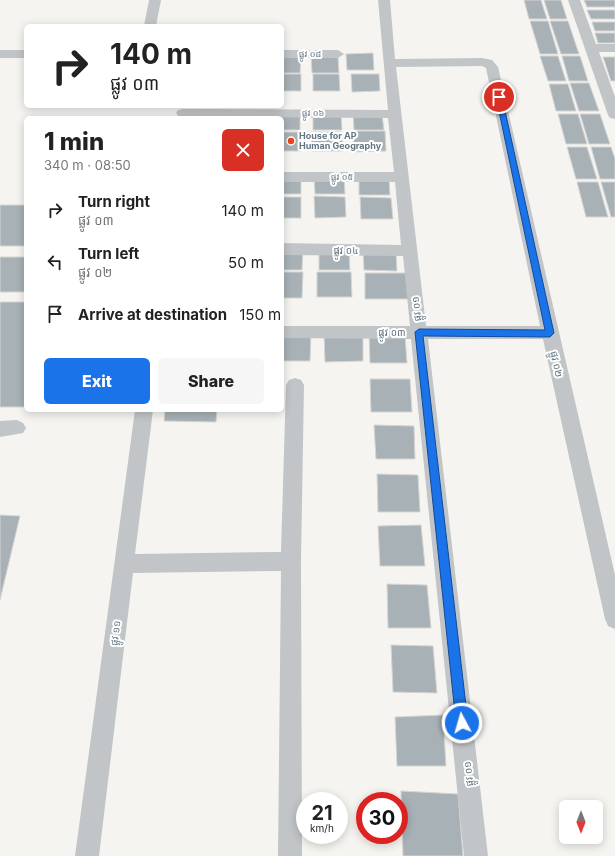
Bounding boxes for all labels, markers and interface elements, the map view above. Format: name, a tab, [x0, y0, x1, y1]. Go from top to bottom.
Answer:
text: 140 m	[110, 37, 192, 71]
icon: right	[44, 40, 96, 92]
street label: ផ្លូវ ០៨	[299, 48, 321, 62]
text: ផ្លូវ ០៣	[110, 73, 159, 94]
pin	[482, 80, 516, 114]
icon: arrive	[488, 86, 510, 108]
street label: ផ្លូវ ០៦	[302, 107, 324, 121]
text: 1 min	[44, 127, 104, 156]
button: close	[222, 129, 264, 171]
place label: House for AP Human Geography	[299, 130, 382, 151]
marker: House for AP Human Geography	[286, 136, 296, 146]
text: 340 m · 08:50	[44, 157, 131, 173]
street label: ផ្លូវ ០៥	[331, 171, 353, 185]
text: Turn right	[78, 192, 150, 211]
icon: right	[44, 199, 66, 221]
text: 140 m	[221, 201, 264, 220]
text: ផ្លូវ ០៣	[78, 212, 114, 228]
text: Turn left	[78, 244, 139, 263]
street label: ផ្លូវ ០៤	[333, 244, 359, 260]
icon: left	[44, 251, 66, 273]
text: 50 m	[228, 253, 264, 272]
text: ផ្លូវ ០២	[78, 264, 112, 280]
street label: ផ្លូវ ០១	[409, 295, 427, 322]
icon: arrive	[44, 303, 66, 325]
text: Arrive at destination	[78, 305, 227, 324]
text: 150 m	[239, 305, 281, 324]
street label: ផ្លូវ ០៣	[378, 326, 406, 342]
street label: ផ្លូវ ០២	[544, 350, 566, 379]
button: Exit	[44, 358, 150, 404]
button: Share	[158, 358, 264, 404]
street label: ផ្លូវ ១១	[108, 620, 126, 647]
position arrow	[441, 702, 483, 744]
street label: ផ្លូវ ០១	[461, 760, 479, 787]
speed limit sign: 30	[356, 792, 408, 844]
north arrow	[559, 800, 603, 844]
map controls	[559, 800, 603, 844]
text: 21	[311, 801, 333, 825]
text: km/h	[310, 822, 334, 834]

